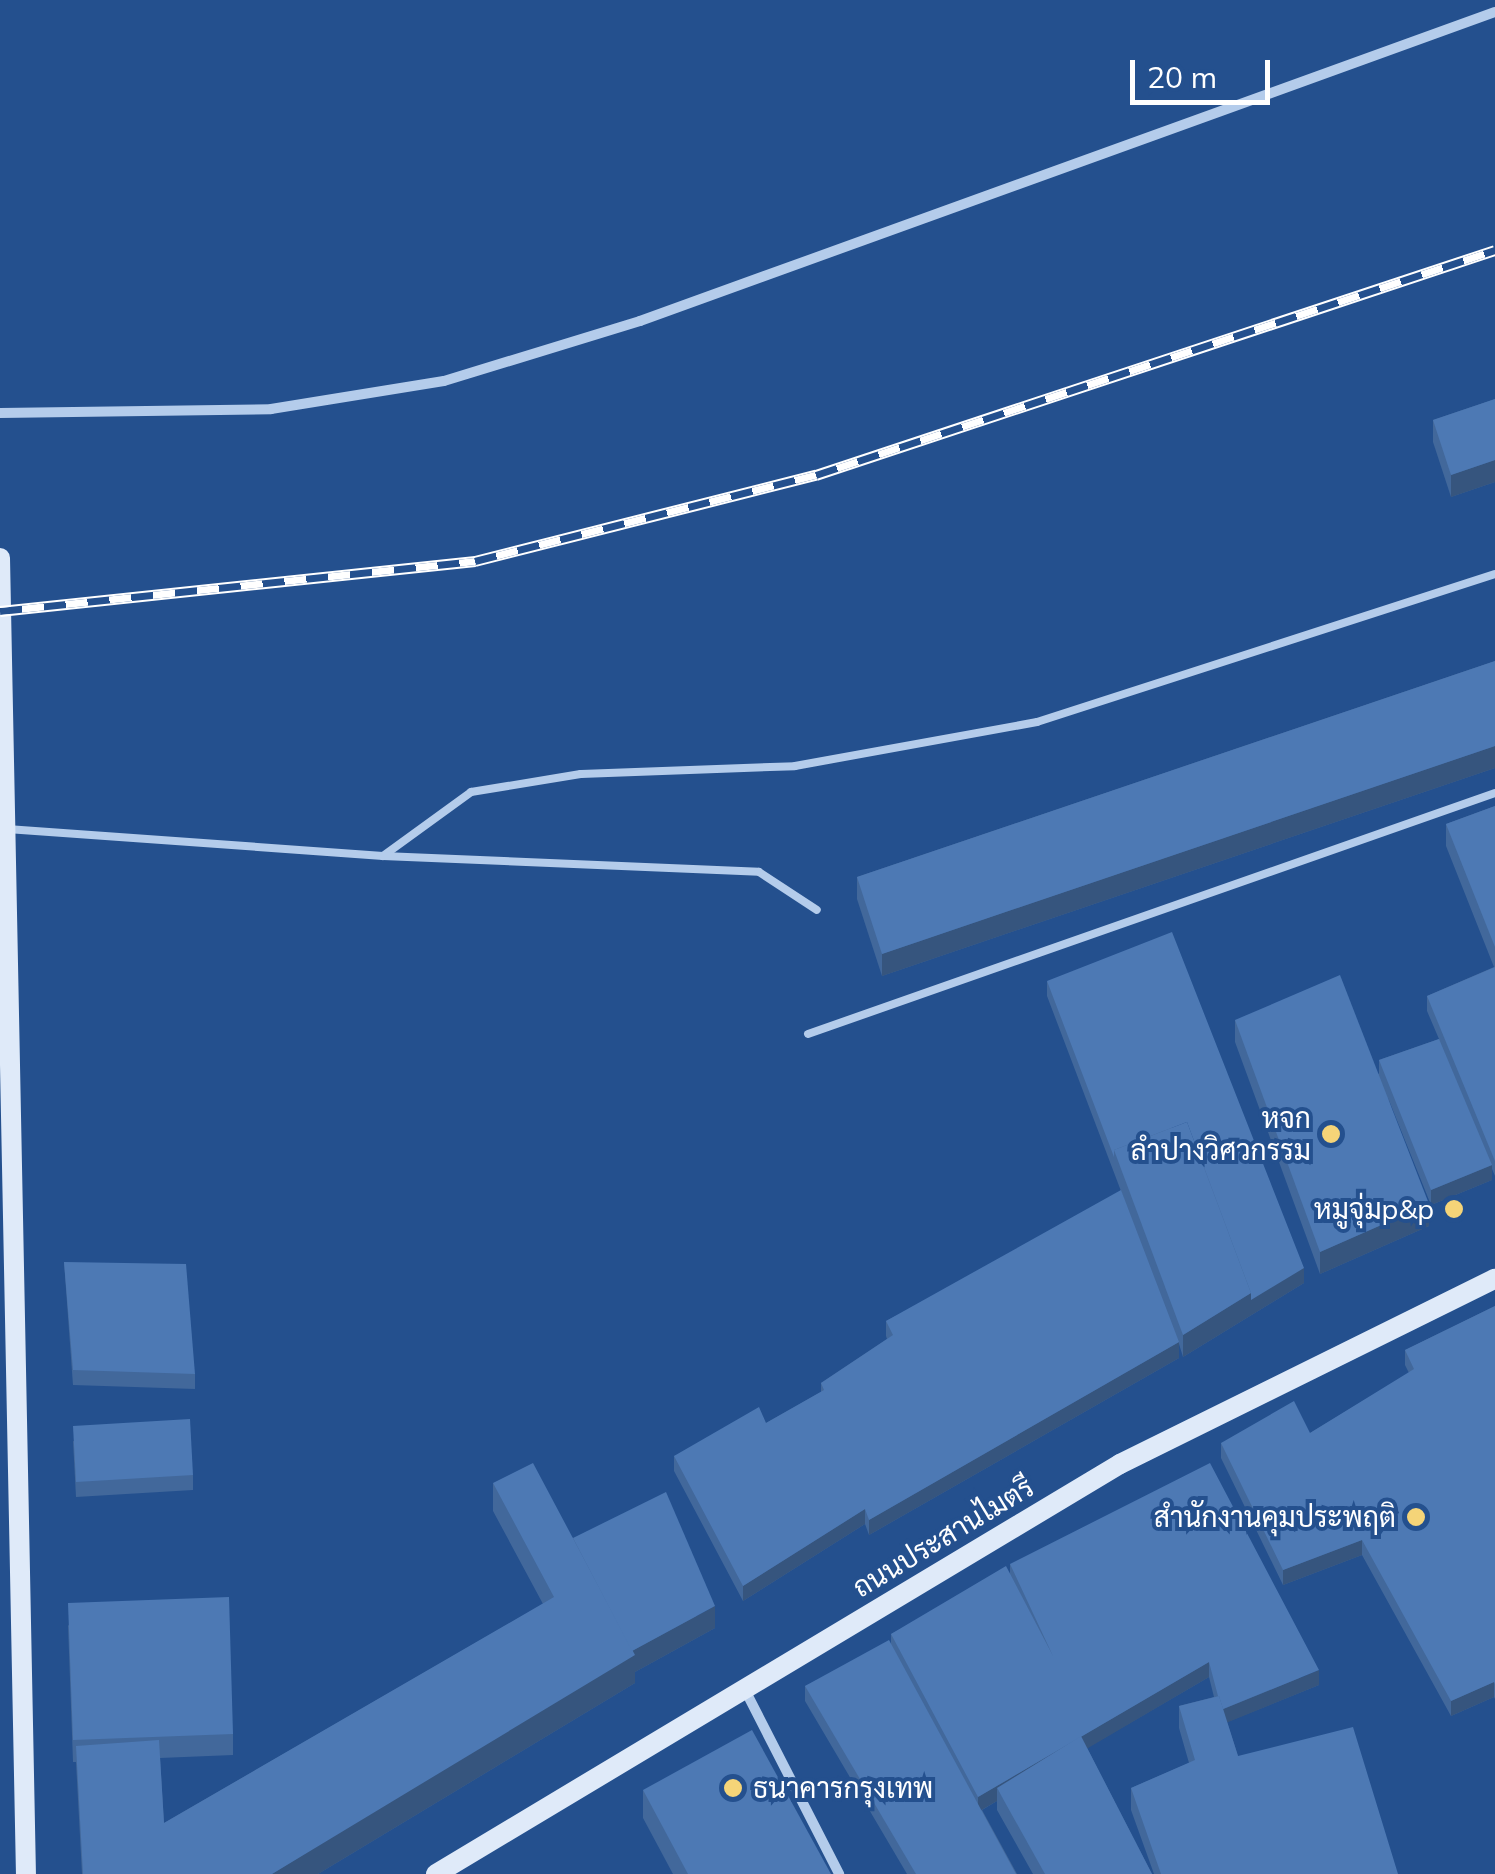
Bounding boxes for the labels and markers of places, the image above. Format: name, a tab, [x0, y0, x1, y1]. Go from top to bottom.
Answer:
place label: หจก ลำปางวิศวกรรม	[1131, 1101, 1311, 1167]
marker: หจก ลำปางวิศวกรรม	[1320, 1123, 1342, 1145]
place label: หมูจุ่มp&p	[1314, 1192, 1434, 1226]
marker: หมูจุ่มp&p	[1443, 1198, 1465, 1220]
place label: สำนักงานคุมประพฤติ	[1154, 1500, 1396, 1534]
marker: สำนักงานคุมประพฤติ	[1405, 1506, 1427, 1528]
place label: ธนาคารกรุงเทพ	[753, 1771, 933, 1805]
marker: ธนาคารกรุงเทพ	[722, 1777, 744, 1799]

